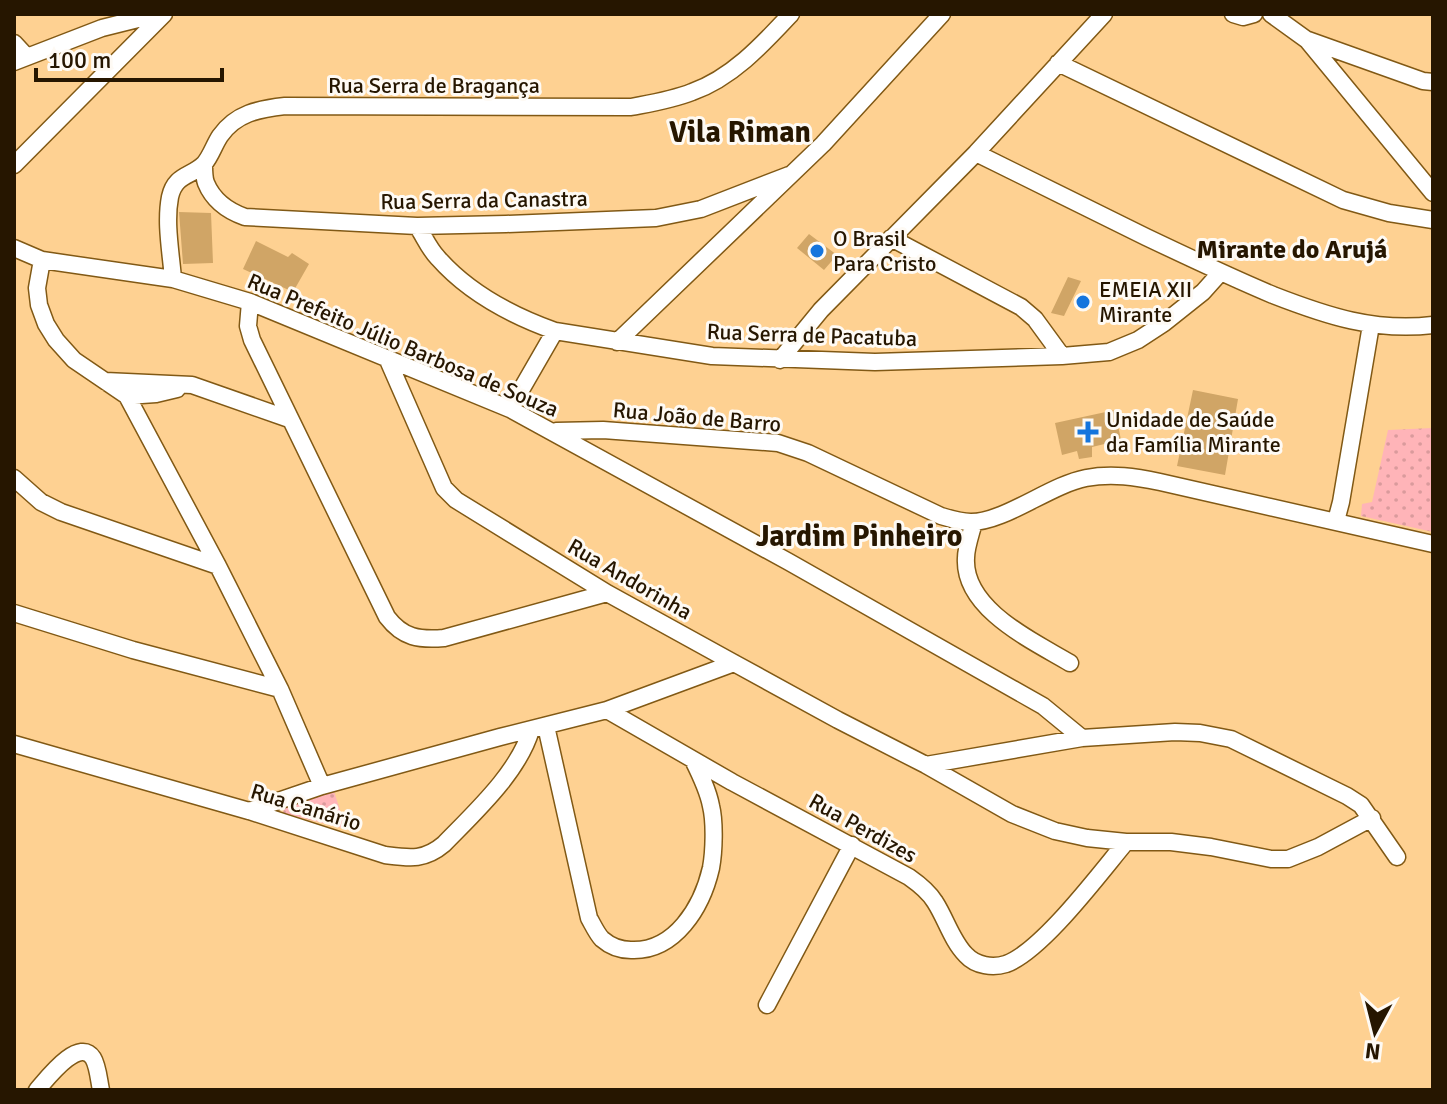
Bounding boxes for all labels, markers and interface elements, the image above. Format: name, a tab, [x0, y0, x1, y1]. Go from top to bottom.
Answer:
scale bar	[36, 32, 222, 82]
text: 100 m	[48, 45, 111, 75]
street label: Rua Serra de Bragança	[328, 72, 540, 99]
district label: Vila Riman	[669, 114, 811, 151]
street label: Rua Serra da Canastra	[380, 185, 588, 215]
place label: O Brasil Para Cristo	[833, 225, 936, 277]
district label: Mirante do Arujá	[1197, 234, 1387, 266]
marker: O Brasil Para Cristo	[808, 242, 826, 260]
street label: Rua Prefeito Júlio Barbosa de Souza	[243, 267, 563, 423]
place label: EMEIA XII Mirante	[1099, 276, 1192, 328]
marker: EMEIA XII Mirante	[1074, 293, 1092, 311]
street label: Rua Serra de Pacatuba	[706, 318, 918, 352]
street label: Rua João de Barro	[612, 396, 782, 438]
place label: Unidade de Saúde da Família Mirante	[1106, 406, 1281, 458]
marker: Unidade de Saúde da Família Mirante	[1077, 421, 1099, 443]
district label: Jardim Pinheiro	[756, 518, 962, 555]
street label: Rua Andorinha	[563, 533, 697, 625]
street label: Rua Canário	[247, 777, 365, 837]
street label: Rua Perdizes	[804, 787, 922, 869]
north arrow	[1335, 992, 1415, 1072]
text: N	[1363, 1037, 1382, 1066]

